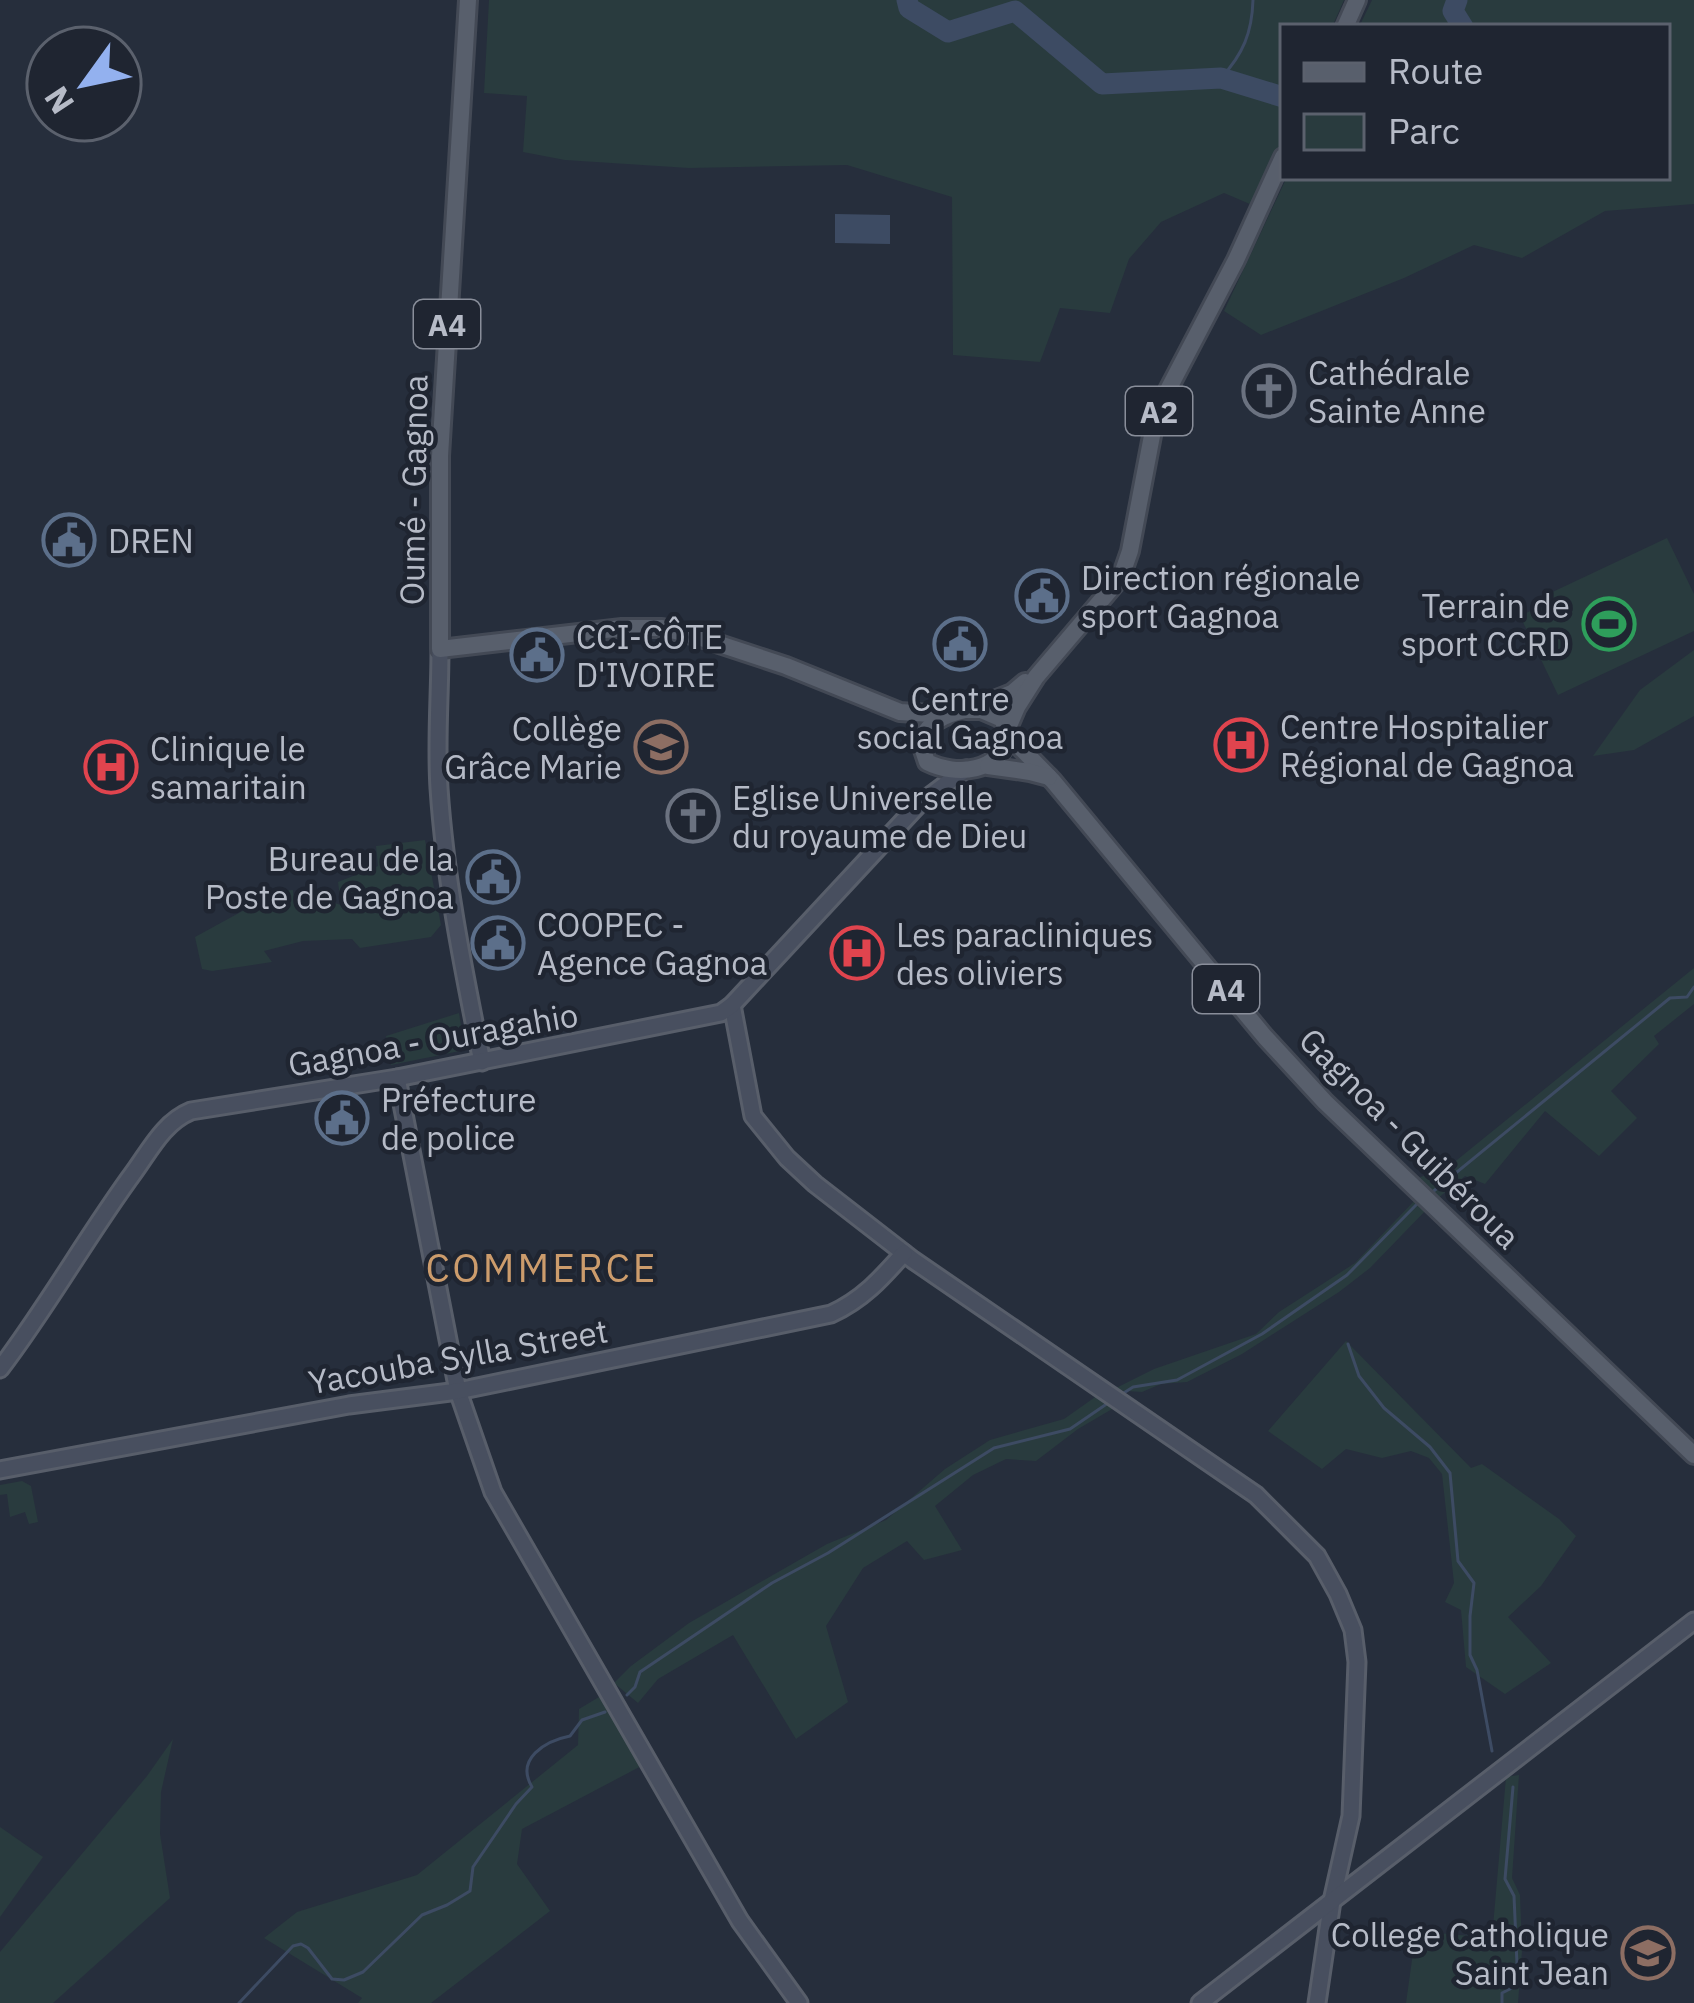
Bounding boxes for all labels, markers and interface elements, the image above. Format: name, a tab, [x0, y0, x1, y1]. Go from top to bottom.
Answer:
north arrow	[24, 24, 144, 144]
legend	[1280, 24, 1670, 180]
text: Route	[1388, 47, 1483, 94]
text: N	[34, 79, 83, 122]
text: Parc	[1388, 107, 1460, 154]
road number: A4	[414, 300, 480, 348]
place label: Cathédrale Sainte Anne	[1308, 351, 1486, 432]
church icon: Cathédrale Sainte Anne	[1241, 363, 1297, 419]
street label: Oumé - Gagnoa	[389, 374, 437, 606]
road number: A2	[1126, 387, 1192, 435]
public building icon: DREN	[41, 512, 97, 568]
place label: DREN	[108, 519, 194, 562]
place label: Direction régionale sport Gagnoa	[1081, 556, 1361, 637]
public building icon: Direction régionale sport Gagnoa	[1014, 568, 1070, 624]
place label: Terrain de sport CCRD	[1401, 584, 1570, 665]
sports icon: Terrain de sport CCRD	[1581, 596, 1637, 652]
place label: CCI-CÔTE D'IVOIRE	[576, 615, 723, 696]
public building icon: Centre social Gagnoa	[932, 616, 988, 672]
public building icon: CCI-CÔTE D'IVOIRE	[509, 627, 565, 683]
place label: Centre social Gagnoa	[857, 677, 1063, 758]
place label: Centre Hospitalier Régional de Gagnoa	[1280, 705, 1574, 786]
place label: Collège Grâce Marie	[444, 707, 622, 788]
hospital icon: Centre Hospitalier Régional de Gagnoa	[1213, 717, 1269, 773]
school or university icon: Collège Grâce Marie	[633, 719, 689, 775]
place label: Clinique le samaritain	[150, 727, 307, 808]
hospital icon: Clinique le samaritain	[83, 739, 139, 795]
place label: Eglise Universelle du royaume de Dieu	[732, 776, 1027, 857]
church icon: Eglise Universelle du royaume de Dieu	[665, 788, 721, 844]
place label: Bureau de la Poste de Gagnoa	[205, 837, 454, 918]
public building icon: Bureau de la Poste de Gagnoa	[465, 849, 521, 905]
place label: COOPEC - Agence Gagnoa	[537, 903, 767, 984]
place label: Les paracliniques des oliviers	[896, 913, 1153, 994]
public building icon: COOPEC - Agence Gagnoa	[470, 915, 526, 971]
hospital icon: Les paracliniques des oliviers	[829, 925, 885, 981]
road number: A4	[1193, 965, 1259, 1013]
street label: Gagnoa - Ouragahio	[285, 992, 581, 1086]
street label: Gagnoa - Guibéroua	[1290, 1018, 1530, 1258]
place label: Préfecture de police	[381, 1078, 536, 1159]
public building icon: Préfecture de police	[314, 1090, 370, 1146]
district label: COMMERCE	[426, 1242, 658, 1293]
street label: Yacouba Sylla Street	[305, 1309, 611, 1403]
place label: College Catholique Saint Jean	[1331, 1913, 1609, 1994]
school or university icon: College Catholique Saint Jean	[1620, 1925, 1676, 1981]

